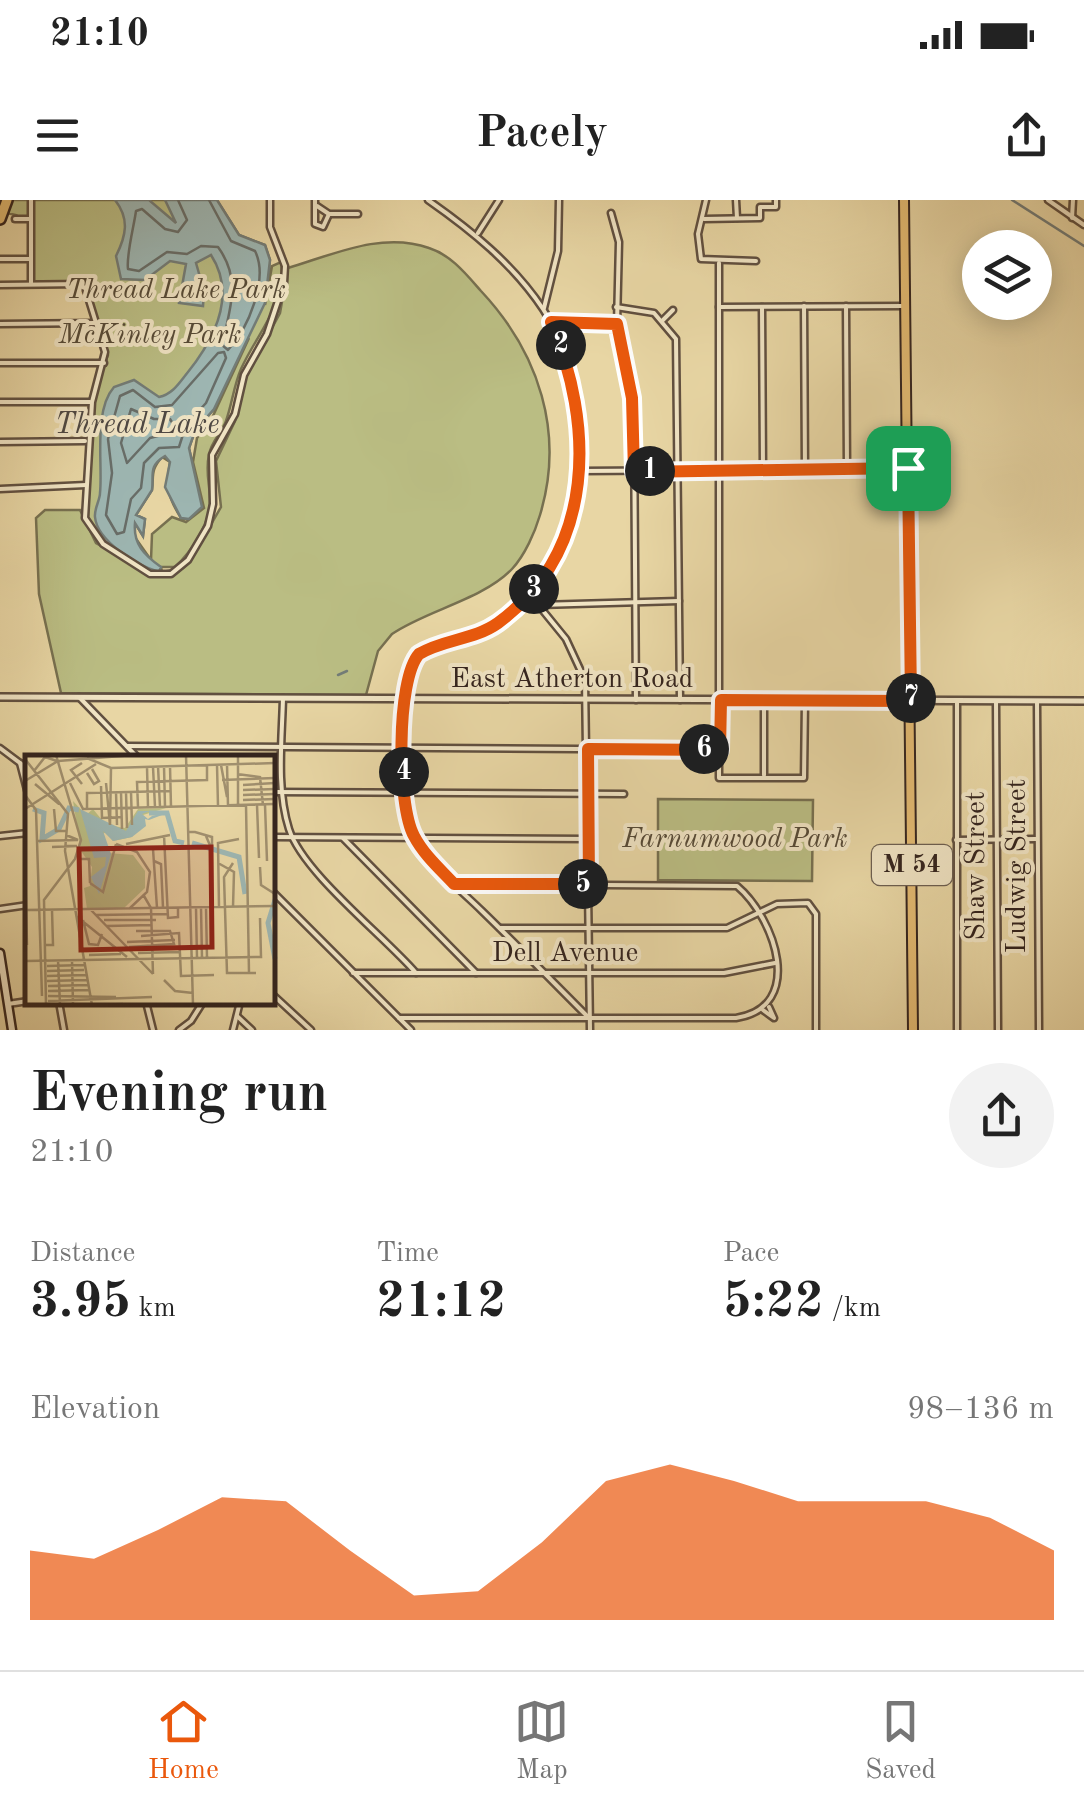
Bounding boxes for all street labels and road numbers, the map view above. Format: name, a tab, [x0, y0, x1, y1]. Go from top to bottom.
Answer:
street label: East Atherton Road	[451, 666, 693, 694]
street label: Ludwig Street	[1004, 779, 1032, 953]
street label: Shaw Street	[963, 791, 991, 941]
road number: M 54	[872, 845, 952, 885]
street label: Dell Avenue	[492, 940, 638, 968]

